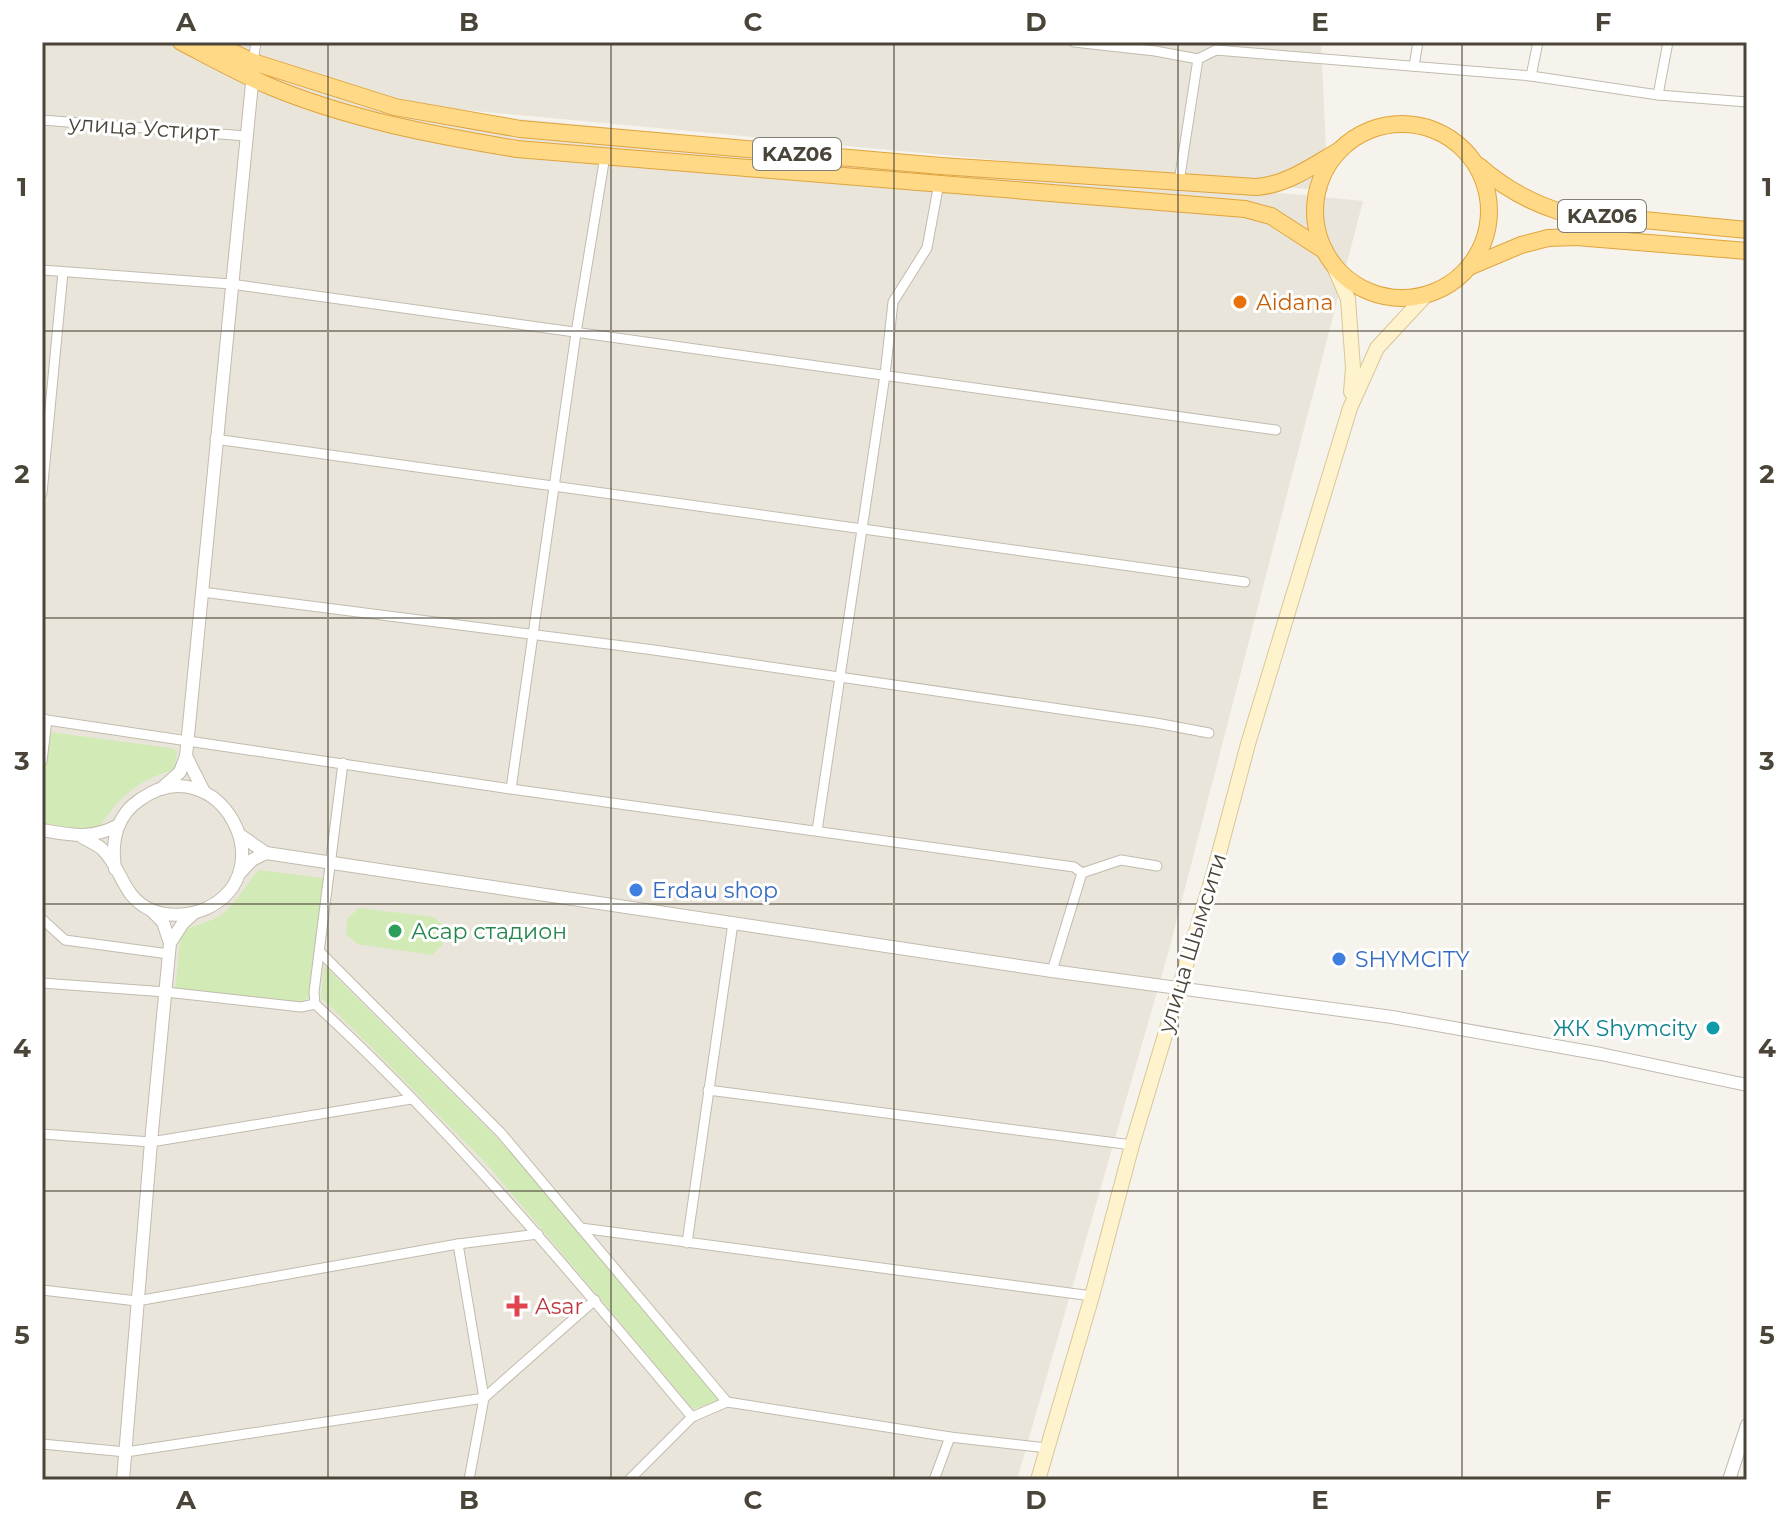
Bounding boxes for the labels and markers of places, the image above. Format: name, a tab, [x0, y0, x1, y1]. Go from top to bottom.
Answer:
place label: Aidana	[1256, 289, 1333, 316]
marker: Aidana	[1231, 293, 1249, 311]
place label: Erdau shop	[652, 877, 778, 904]
marker: Erdau shop	[627, 881, 645, 899]
place label: Асар стадион	[411, 918, 567, 945]
marker: Асар стадион	[386, 922, 404, 940]
place label: SHYMCITY	[1355, 946, 1469, 973]
marker: SHYMCITY	[1330, 950, 1348, 968]
place label: ЖК Shymcity	[1553, 1015, 1697, 1042]
marker: ЖК Shymcity	[1704, 1019, 1722, 1037]
place label: Asar	[535, 1293, 583, 1320]
marker: Asar	[506, 1295, 528, 1317]

